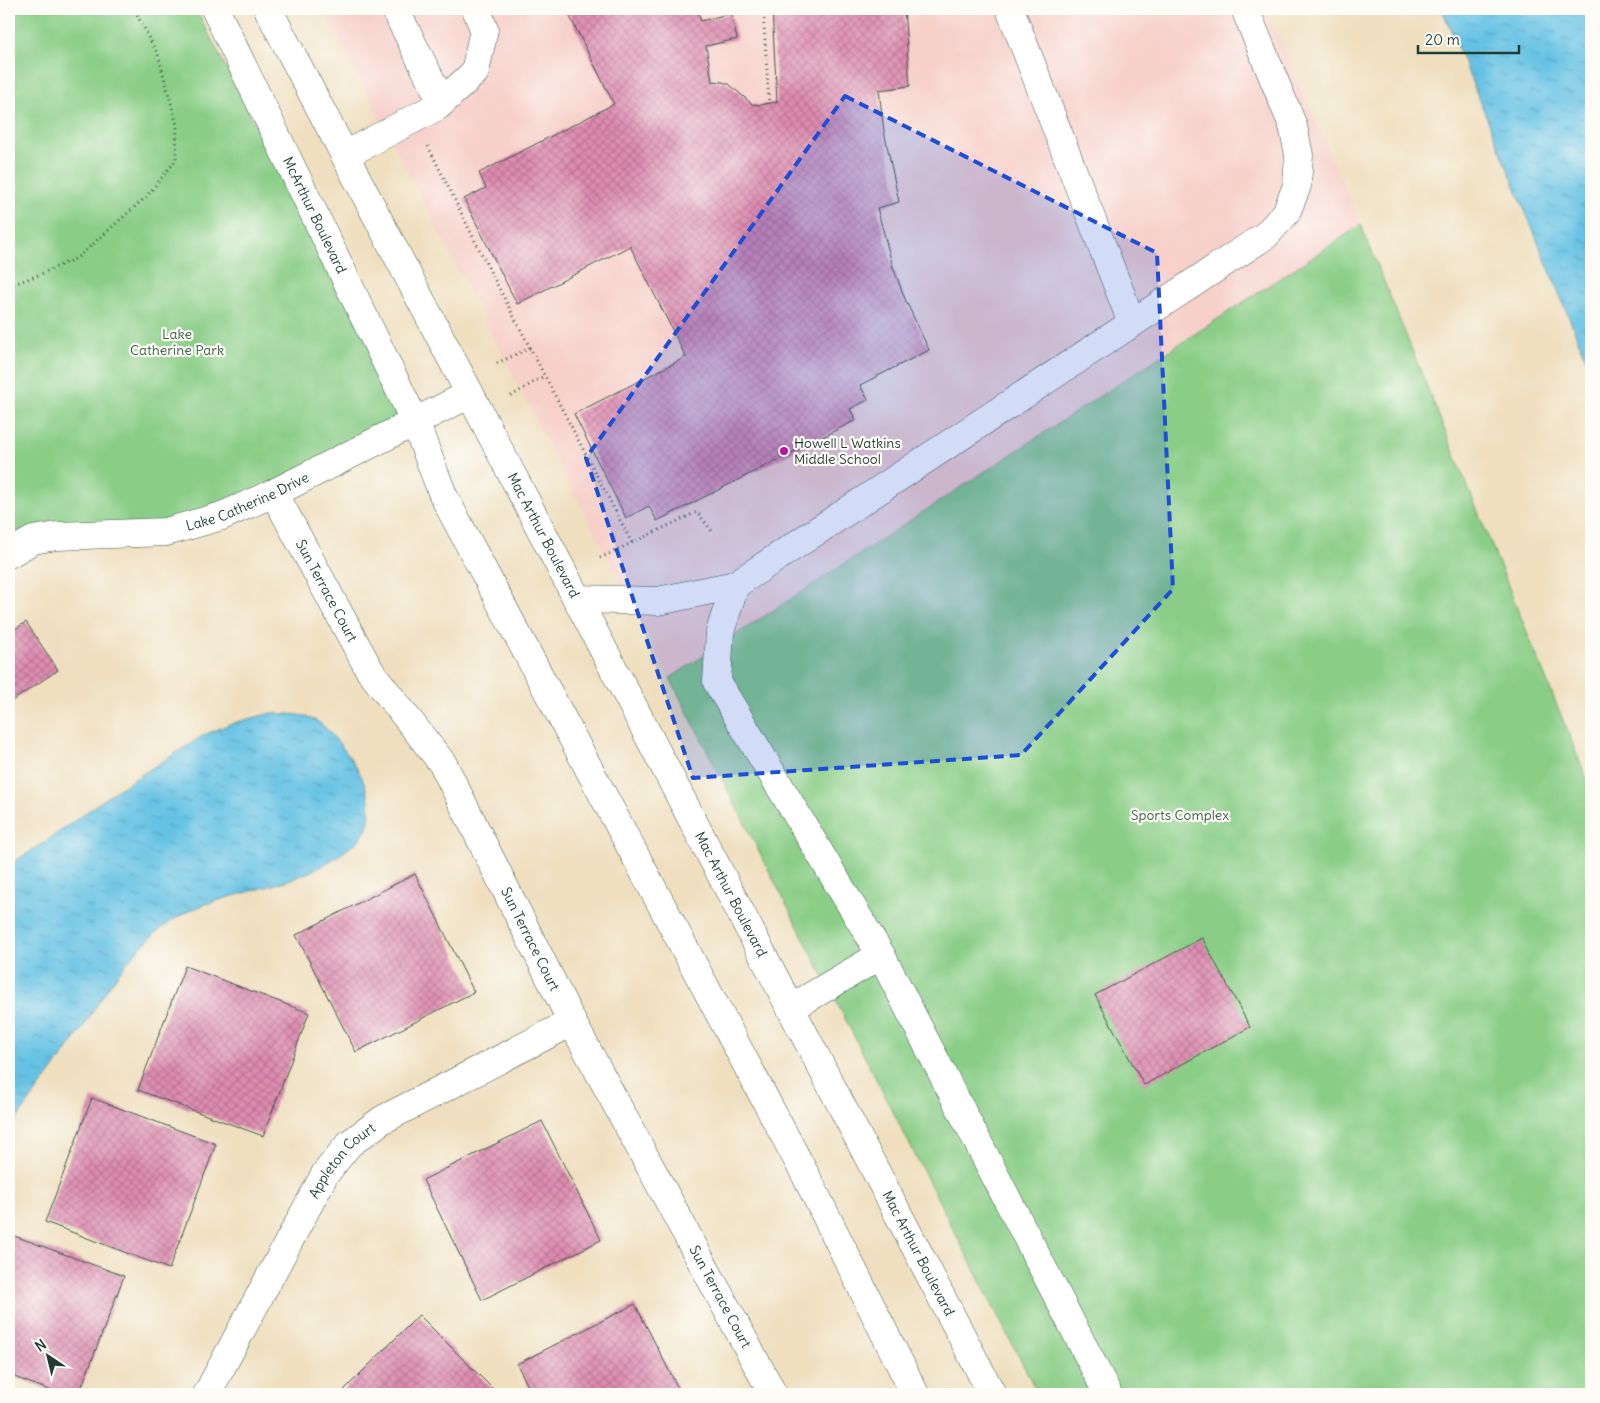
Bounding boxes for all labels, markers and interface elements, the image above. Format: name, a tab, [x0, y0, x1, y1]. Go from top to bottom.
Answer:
scale bar	[1418, 22, 1519, 54]
text: 20 m	[1425, 30, 1460, 49]
street label: McArthur Boulevard	[279, 154, 351, 276]
park label: Lake Catherine Park	[130, 325, 224, 359]
place label: Howell L Watkins Middle School	[794, 434, 901, 468]
marker: Howell L Watkins Middle School	[778, 445, 790, 457]
street label: Lake Catherine Drive	[184, 468, 312, 535]
street label: Mac Arthur Boulevard	[504, 469, 584, 601]
street label: Sun Terrace Court	[292, 536, 362, 645]
park label: Sports Complex	[1131, 806, 1229, 824]
street label: Mac Arthur Boulevard	[691, 828, 771, 960]
street label: Sun Terrace Court	[497, 884, 564, 994]
street label: Appleton Court	[305, 1119, 379, 1201]
street label: Mac Arthur Boulevard	[878, 1188, 959, 1319]
street label: Sun Terrace Court	[685, 1242, 755, 1351]
north arrow	[22, 1330, 72, 1380]
text: N	[31, 1335, 50, 1356]

